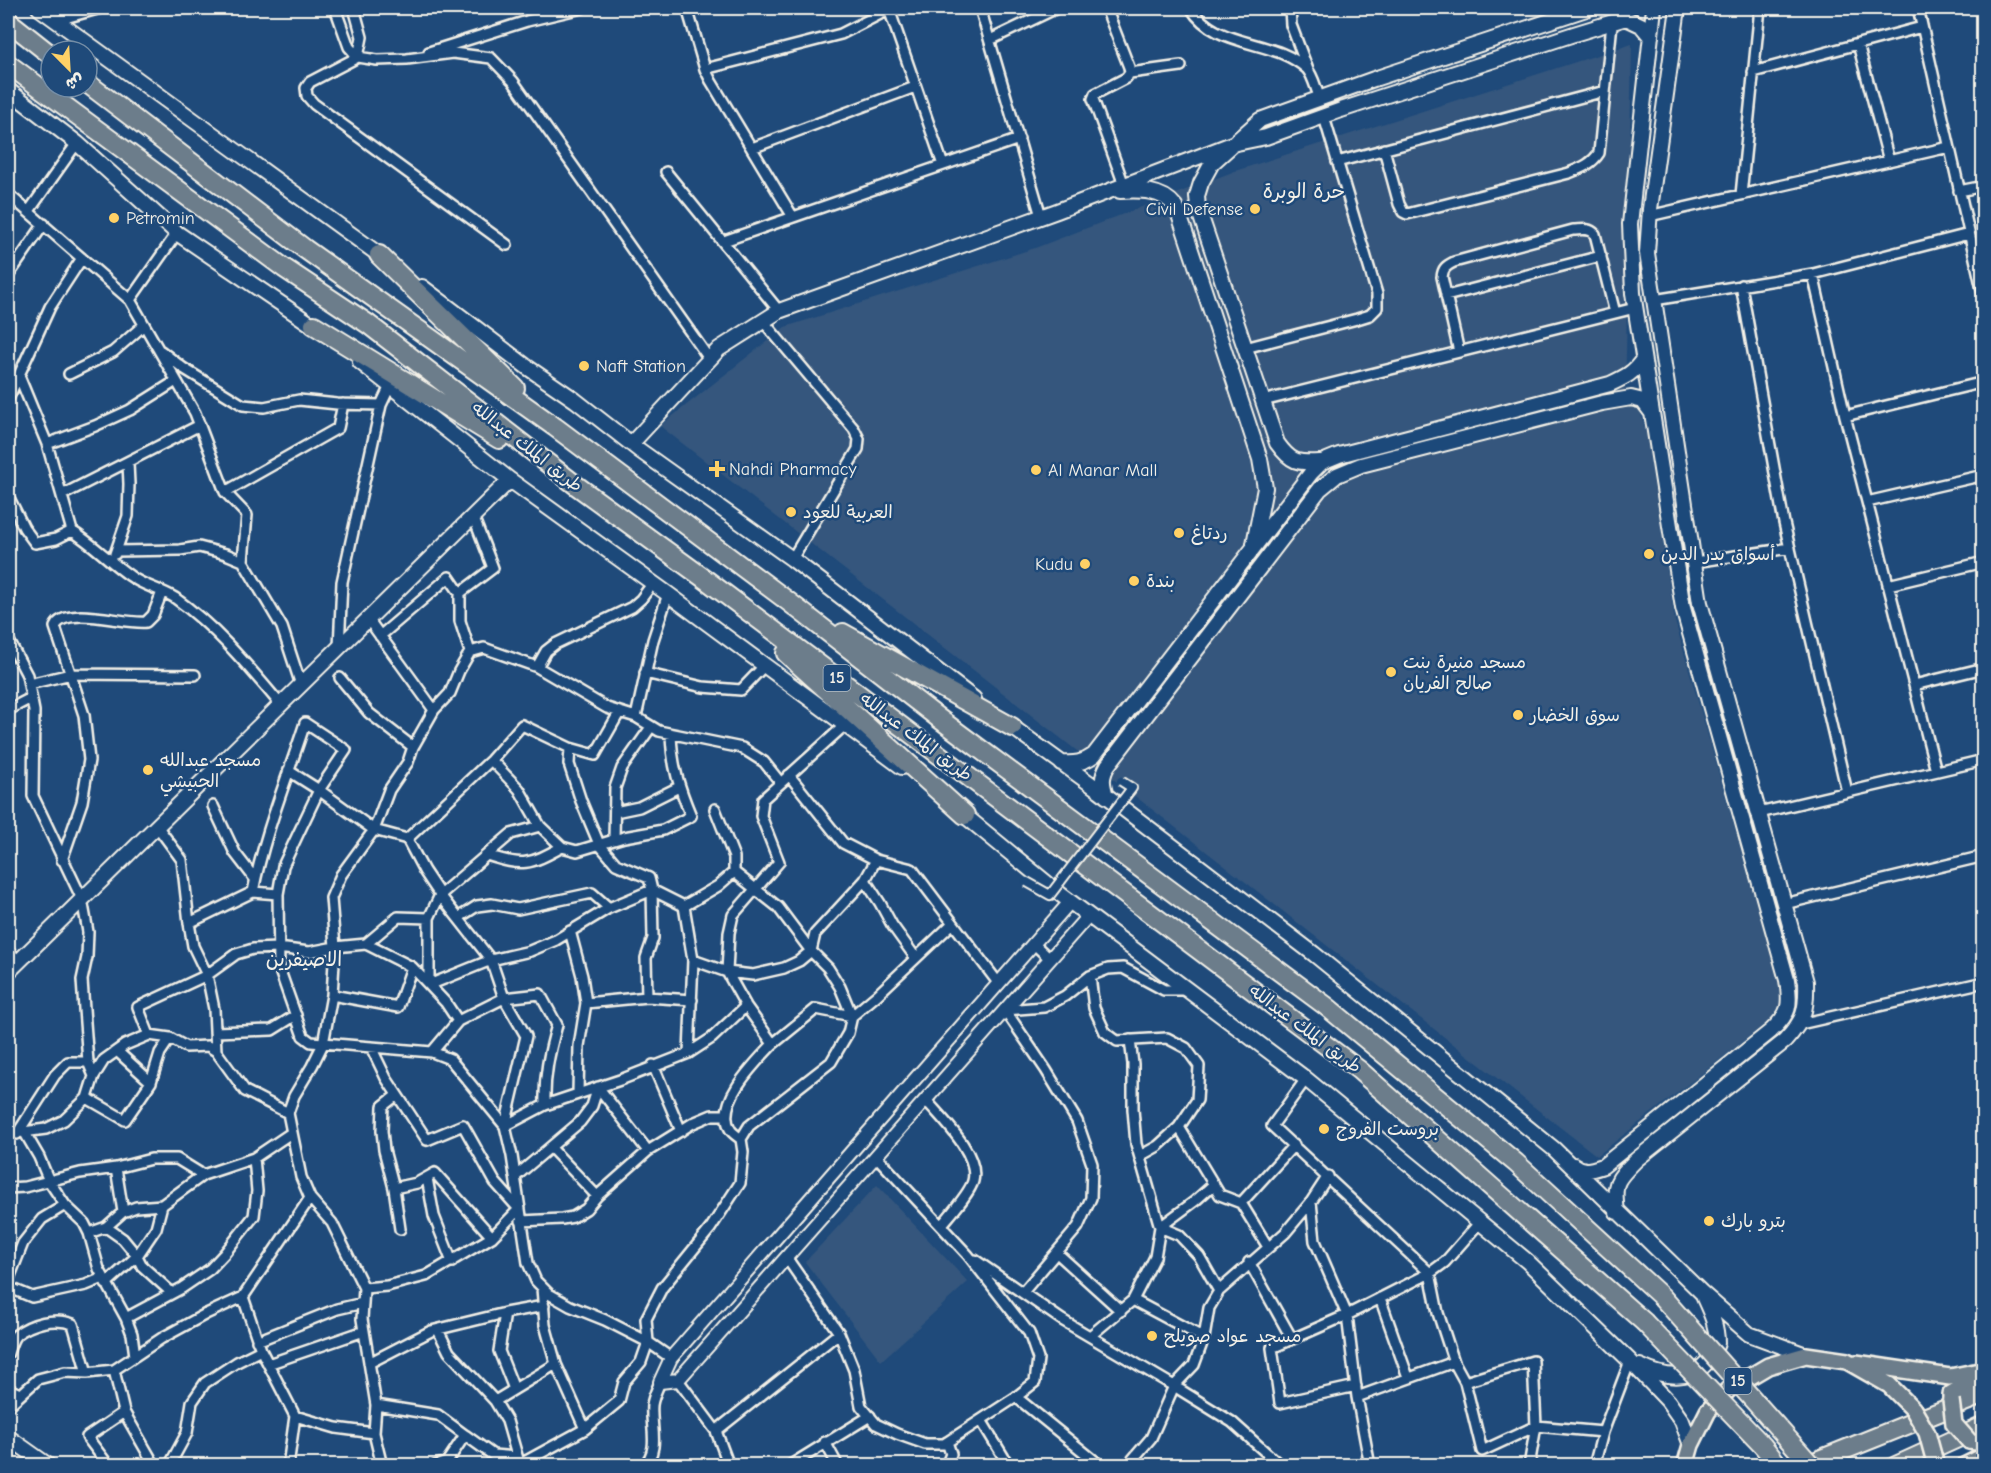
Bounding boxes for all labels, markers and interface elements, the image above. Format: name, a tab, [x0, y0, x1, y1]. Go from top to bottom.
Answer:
north arrow	[39, 39, 99, 99]
text: ش	[63, 70, 86, 94]
district label: حرة الوبرة	[1263, 180, 1345, 205]
place label: Civil Defense	[1146, 199, 1243, 220]
marker: Civil Defense	[1248, 202, 1262, 216]
place label: Petromin	[126, 208, 195, 229]
marker: Petromin	[107, 211, 121, 225]
place label: Naft Station	[596, 356, 686, 377]
marker: Naft Station	[577, 359, 591, 373]
street label: طريق الملك عبدالله	[467, 397, 587, 497]
place label: Nahdi Pharmacy	[729, 459, 857, 480]
place label: Al Manar Mall	[1048, 460, 1157, 481]
marker: Nahdi Pharmacy	[710, 462, 724, 476]
marker: Al Manar Mall	[1029, 463, 1043, 477]
place label: العربية للعود	[803, 502, 893, 523]
marker: العربية للعود	[784, 505, 798, 519]
place label: ردتاغ	[1191, 523, 1228, 545]
marker: ردتاغ	[1172, 526, 1186, 540]
place label: أسواق بدر الدين	[1661, 544, 1775, 565]
marker: أسواق بدر الدين	[1642, 547, 1656, 561]
place label: Kudu	[1035, 554, 1073, 575]
marker: Kudu	[1078, 557, 1092, 571]
place label: بندة	[1146, 571, 1175, 592]
marker: بندة	[1127, 574, 1141, 588]
place label: مسجد منيرة بنت صالح الفريان	[1403, 652, 1526, 695]
road number: 15	[824, 665, 850, 691]
marker: مسجد منيرة بنت صالح الفريان	[1384, 665, 1398, 679]
street label: طريق الملك عبدالله	[856, 688, 976, 786]
place label: سوق الخضار	[1528, 705, 1620, 726]
marker: سوق الخضار	[1511, 708, 1525, 722]
place label: مسجد عبدالله الحبيشي	[160, 750, 261, 797]
marker: مسجد عبدالله الحبيشي	[141, 763, 155, 777]
district label: الاصيفرين	[266, 948, 342, 971]
street label: طريق الملك عبدالله	[1245, 980, 1365, 1078]
place label: بروست الفروج	[1336, 1119, 1439, 1141]
marker: بروست الفروج	[1317, 1122, 1331, 1136]
place label: بترو بارك	[1721, 1211, 1786, 1232]
marker: بترو بارك	[1702, 1214, 1716, 1228]
place label: مسجد عواد صويلح	[1164, 1326, 1302, 1348]
marker: مسجد عواد صويلح	[1145, 1329, 1159, 1343]
road number: 15	[1724, 1368, 1752, 1394]

